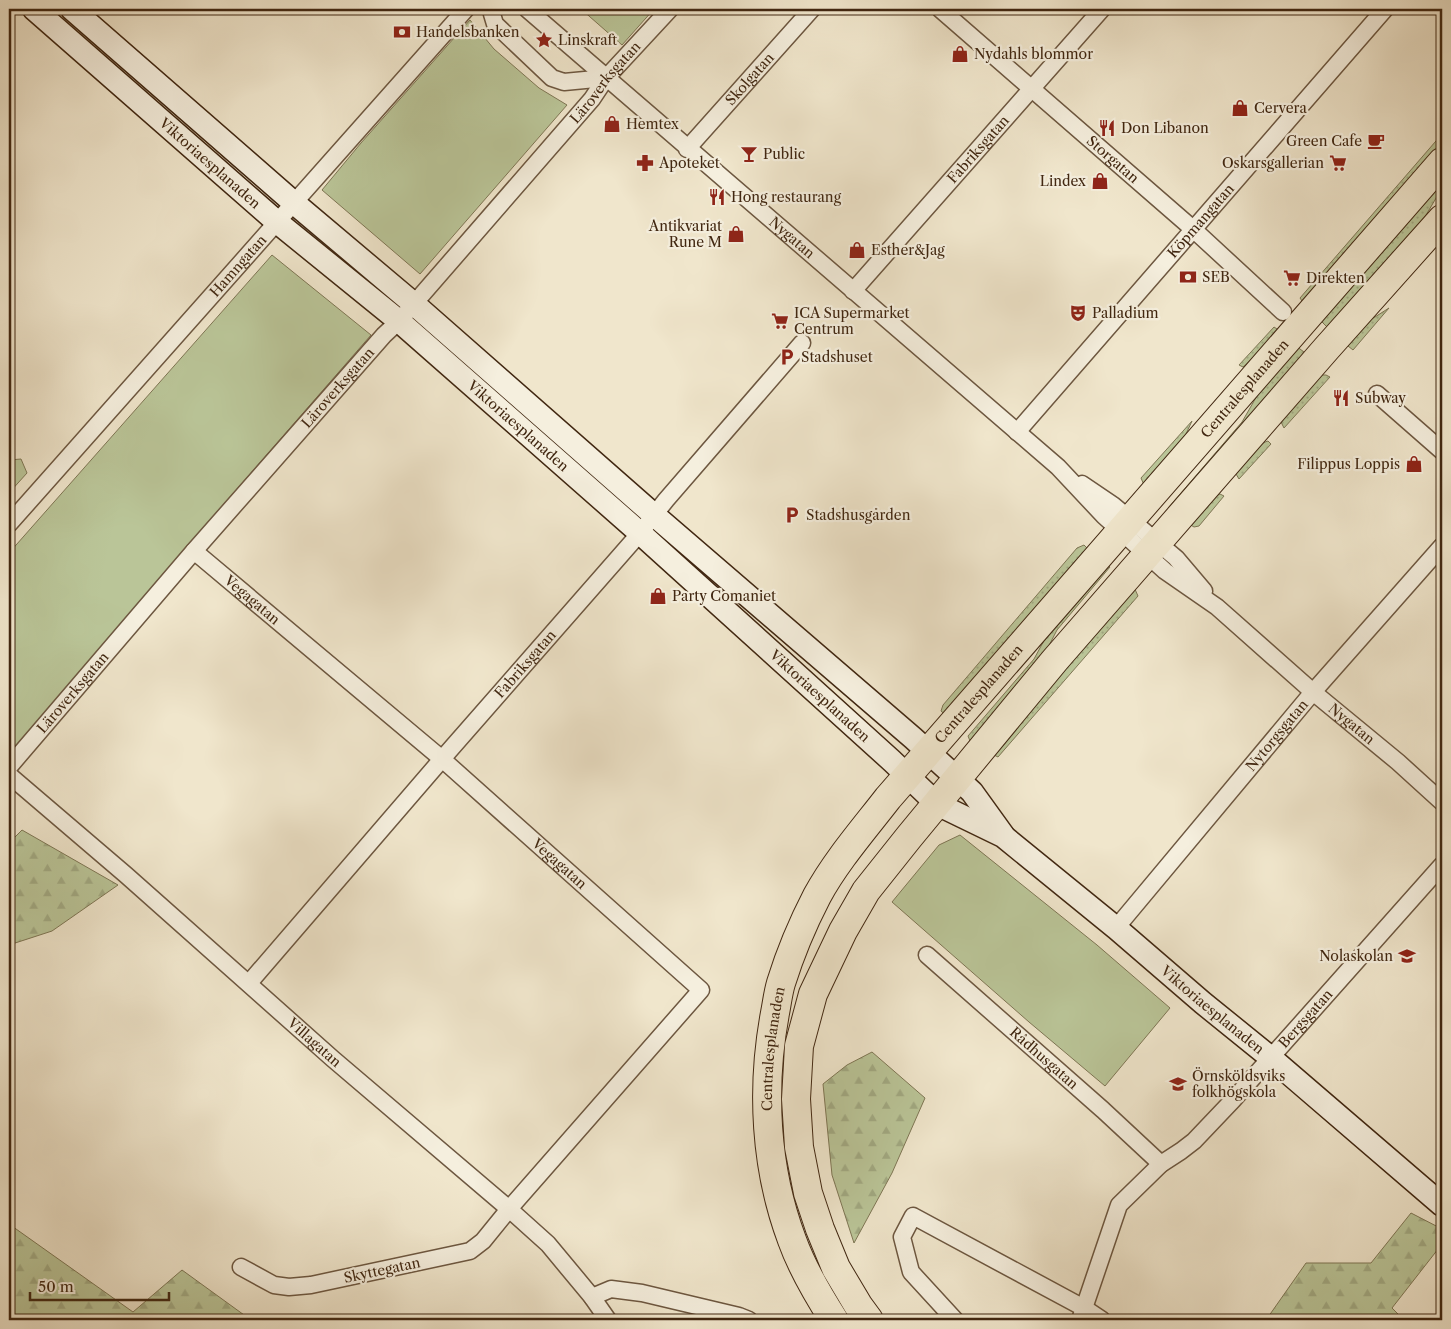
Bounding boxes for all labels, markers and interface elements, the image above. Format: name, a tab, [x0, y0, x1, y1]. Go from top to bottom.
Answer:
bank icon: Handelsbanken	[392, 22, 412, 42]
place label: Handelsbanken	[416, 23, 520, 41]
place icon: Linskraft	[534, 30, 554, 50]
place label: Linskraft	[558, 31, 618, 49]
street label: Läroverksgatan	[566, 37, 645, 127]
shop icon: Nydahls blommor	[950, 44, 970, 64]
place label: Nydahls blommor	[974, 45, 1093, 63]
street label: Skolgatan	[721, 49, 778, 109]
shop icon: Cervera	[1230, 98, 1250, 118]
place label: Cervera	[1254, 99, 1307, 117]
street label: Fabriksgatan	[943, 111, 1013, 187]
street label: Viktoriaesplanaden	[155, 113, 265, 213]
shop icon: Hemtex	[602, 114, 622, 134]
place label: Hemtex	[626, 115, 680, 133]
restaurant icon: Don Libanon	[1097, 118, 1117, 138]
place label: Don Libanon	[1121, 119, 1209, 137]
cafe icon: Green Cafe	[1366, 131, 1386, 151]
street label: Storgatan	[1083, 132, 1143, 187]
place label: Green Cafe	[1286, 132, 1362, 150]
bar icon: Public	[739, 144, 759, 164]
place label: Public	[763, 145, 805, 163]
pharmacy icon: Apoteket	[635, 153, 655, 173]
supermarket icon: Oskarsgallerian	[1328, 153, 1348, 173]
place label: Apoteket	[658, 154, 720, 172]
place label: Oskarsgallerian	[1222, 154, 1324, 172]
shop icon: Lindex	[1090, 171, 1110, 191]
place label: Lindex	[1040, 172, 1087, 190]
street label: Köpmangatan	[1164, 180, 1238, 262]
restaurant icon: Hong restaurang	[707, 187, 727, 207]
place label: Hong restaurang	[731, 188, 842, 206]
street label: Nygatan	[765, 213, 819, 262]
place label: Antikvariat Rune M	[648, 217, 722, 251]
shop icon: Antikvariat Rune M	[726, 224, 746, 244]
street label: Hamngatan	[206, 231, 270, 301]
shop icon: Esther&Jag	[847, 240, 867, 260]
place label: Esther&Jag	[871, 241, 945, 259]
bank icon: SEB	[1178, 267, 1198, 287]
place label: SEB	[1202, 268, 1230, 286]
supermarket icon: Direkten	[1282, 268, 1302, 288]
place label: Direkten	[1306, 269, 1365, 287]
theatre icon: Palladium	[1068, 303, 1088, 323]
place label: ICA Supermarket Centrum	[794, 304, 910, 338]
place label: Palladium	[1092, 304, 1159, 322]
supermarket icon: ICA Supermarket Centrum	[770, 311, 790, 331]
street label: Centralesplanaden	[1197, 335, 1293, 442]
street label: Läroverksgatan	[297, 343, 378, 432]
parking icon: Stadshuset	[777, 347, 797, 367]
place label: Stadshuset	[801, 348, 873, 366]
street label: Viktoriaesplanaden	[463, 376, 573, 475]
restaurant icon: Subway	[1331, 388, 1351, 408]
place label: Subway	[1355, 389, 1406, 407]
shop icon: Filippus Loppis	[1404, 454, 1424, 474]
place label: Filippus Loppis	[1297, 455, 1400, 473]
parking icon: Stadshusgården	[782, 505, 802, 525]
place label: Stadshusgården	[806, 506, 911, 524]
street label: Vegagatan	[220, 571, 284, 629]
shop icon: Party Comaniet	[648, 586, 668, 606]
place label: Party Comaniet	[672, 587, 776, 605]
street label: Fabriksgatan	[491, 626, 560, 702]
street label: Centralesplanaden	[931, 641, 1027, 747]
street label: Viktoriaesplanaden	[765, 645, 874, 746]
street label: Läroverksgatan	[33, 648, 113, 737]
street label: Nytorgsgatan	[1242, 696, 1312, 775]
street label: Nygatan	[1325, 699, 1379, 748]
street label: Vegagatan	[528, 834, 591, 893]
school or university icon: Nolaskolan	[1397, 946, 1417, 966]
place label: Nolaskolan	[1319, 947, 1393, 965]
street label: Viktoriaesplanaden	[1156, 961, 1268, 1058]
street label: Centralesplanaden	[758, 985, 789, 1111]
street label: Bergsgatan	[1275, 985, 1337, 1052]
street label: Villagatan	[283, 1013, 345, 1071]
street label: Rådhusgatan	[1006, 1023, 1082, 1093]
place label: Örnsköldsviks folkhögskola	[1192, 1067, 1285, 1101]
school or university icon: Örnsköldsviks folkhögskola	[1168, 1074, 1188, 1094]
street label: Skyttegatan	[342, 1253, 422, 1287]
scale bar	[30, 1269, 169, 1301]
text: 50 m	[38, 1277, 74, 1296]

